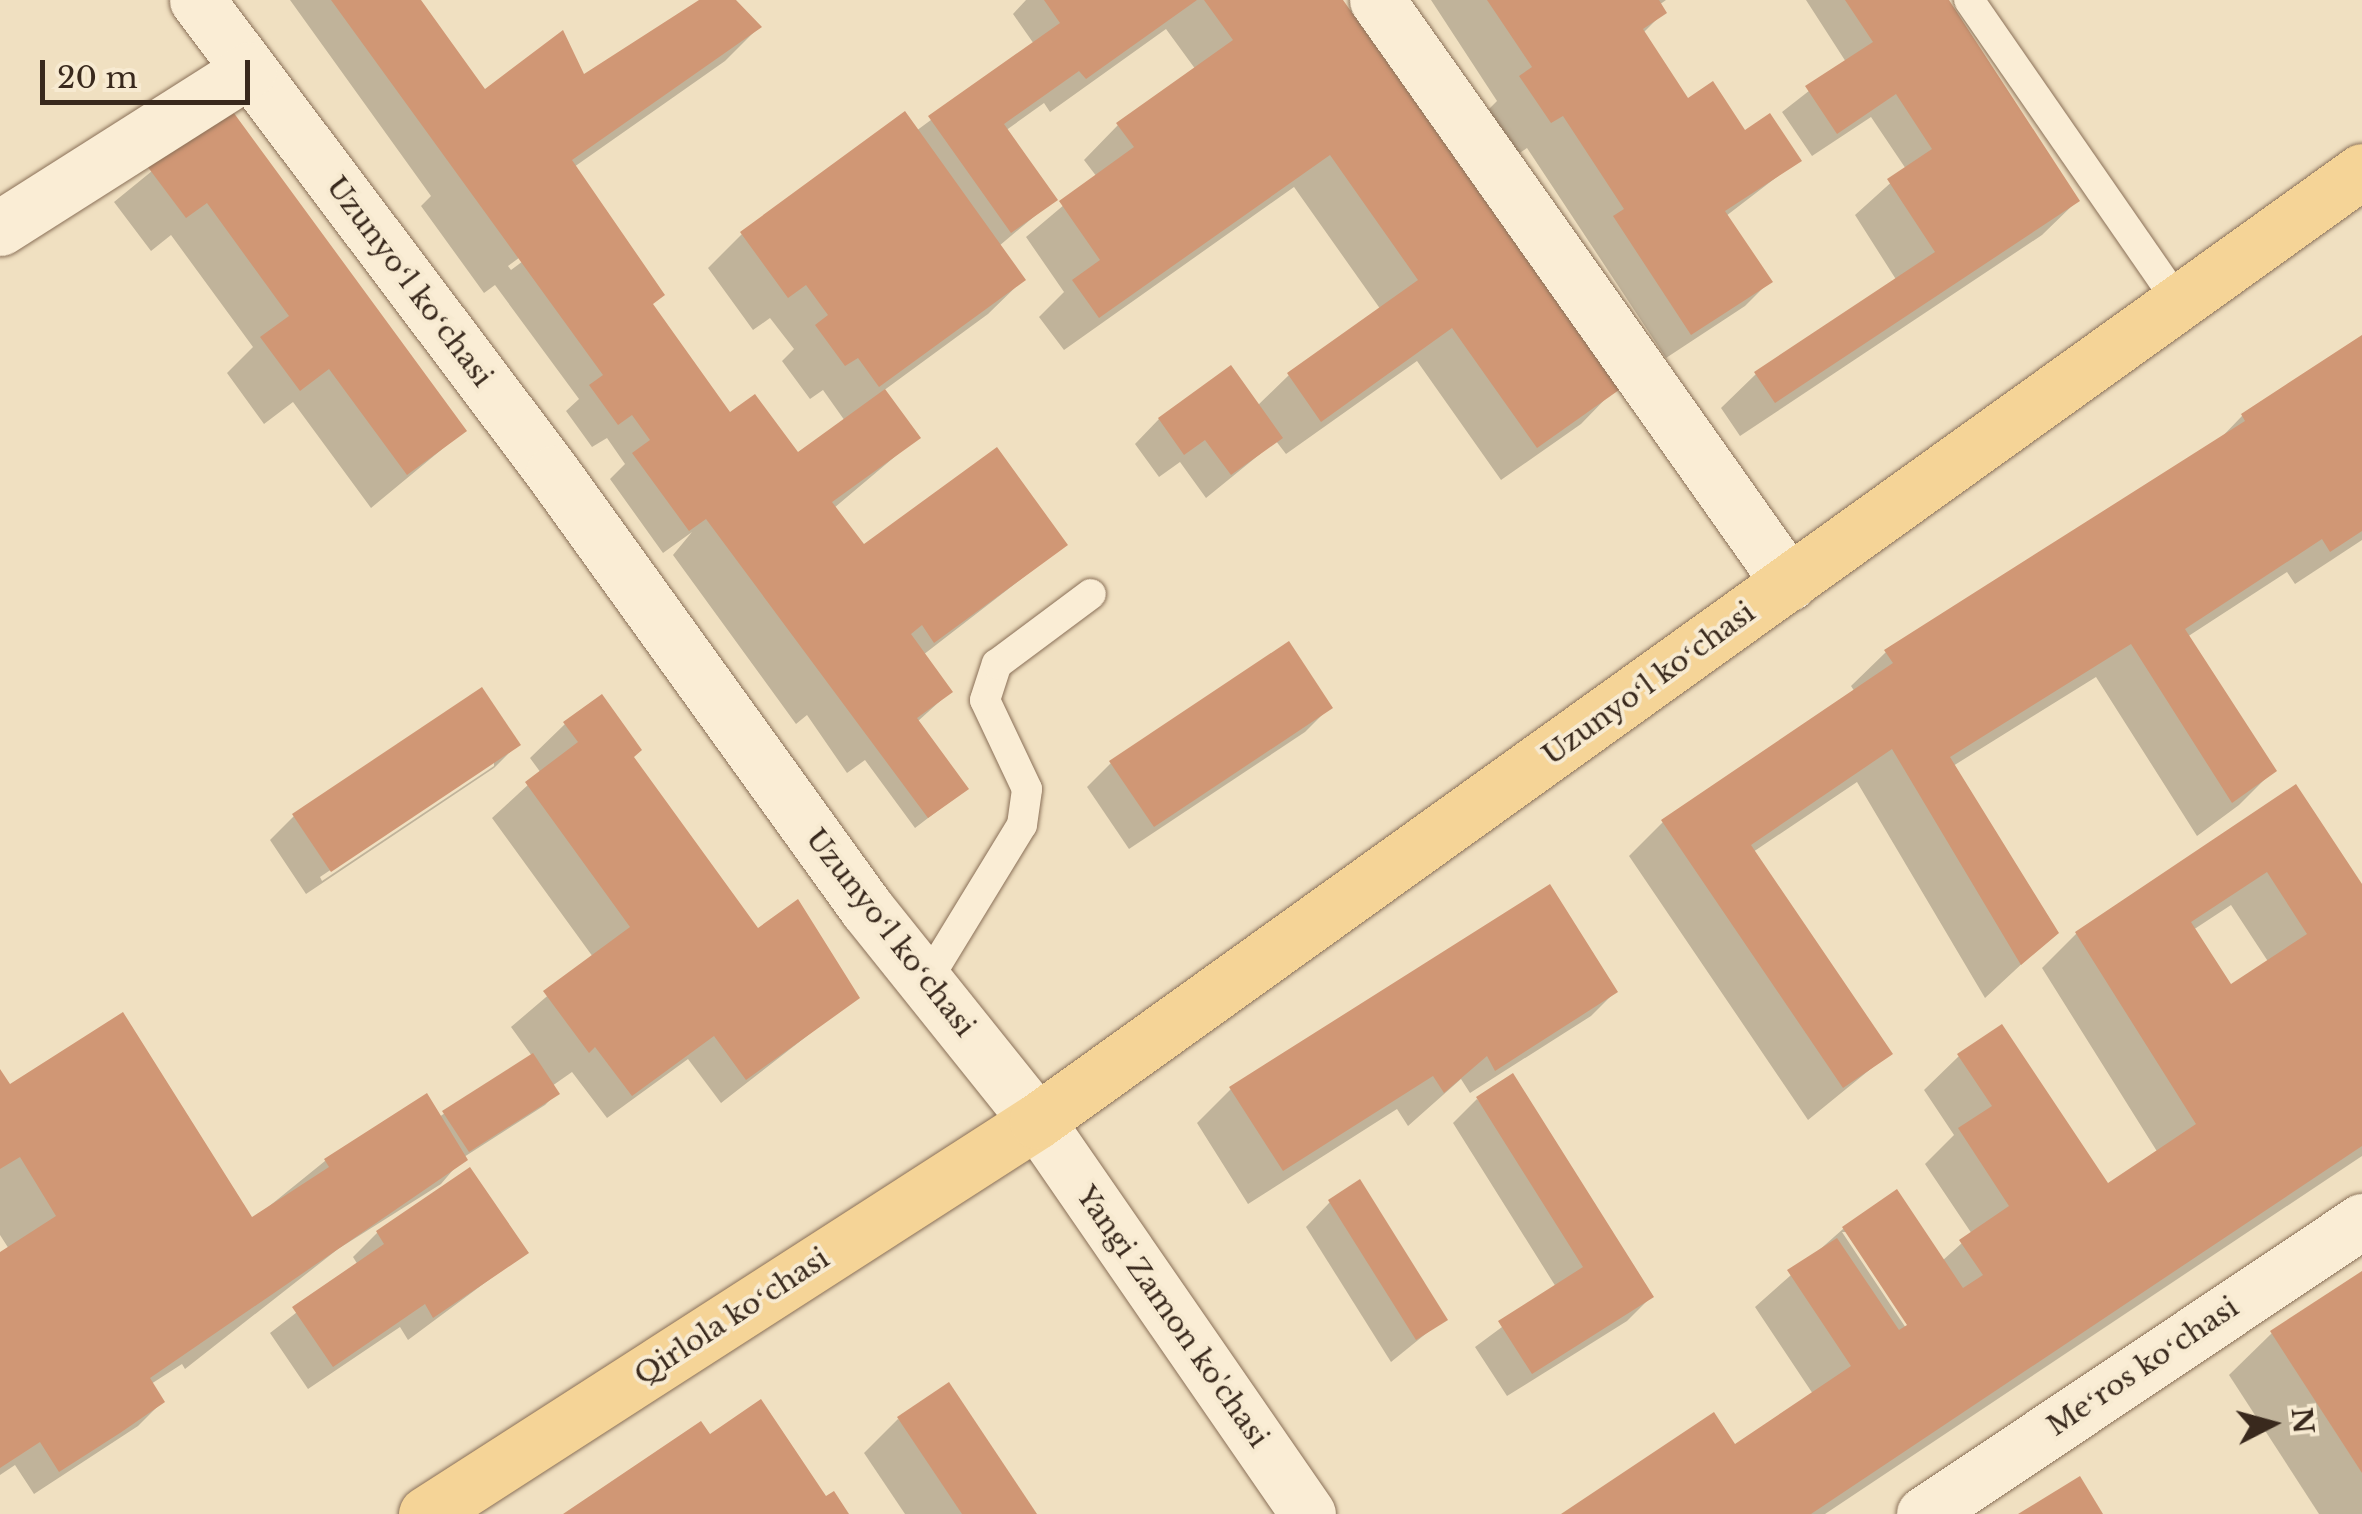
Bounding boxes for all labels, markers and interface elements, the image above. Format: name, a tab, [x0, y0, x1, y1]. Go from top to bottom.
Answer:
scale bar	[45, 40, 255, 102]
text: 20 m	[57, 59, 138, 96]
street label: Uzunyoʻl koʻchasi	[319, 170, 499, 394]
street label: Uzunyoʻl koʻchasi	[1536, 596, 1762, 772]
street label: Uzunyoʻl koʻchasi	[799, 823, 981, 1043]
street label: Yangi Zamon ko'chasi	[1069, 1180, 1275, 1454]
street label: Qirlola koʻchasi	[628, 1242, 836, 1392]
street label: Meʻros koʻchasi	[2041, 1291, 2245, 1443]
north arrow	[2222, 1374, 2322, 1474]
text: N	[2284, 1406, 2321, 1436]

